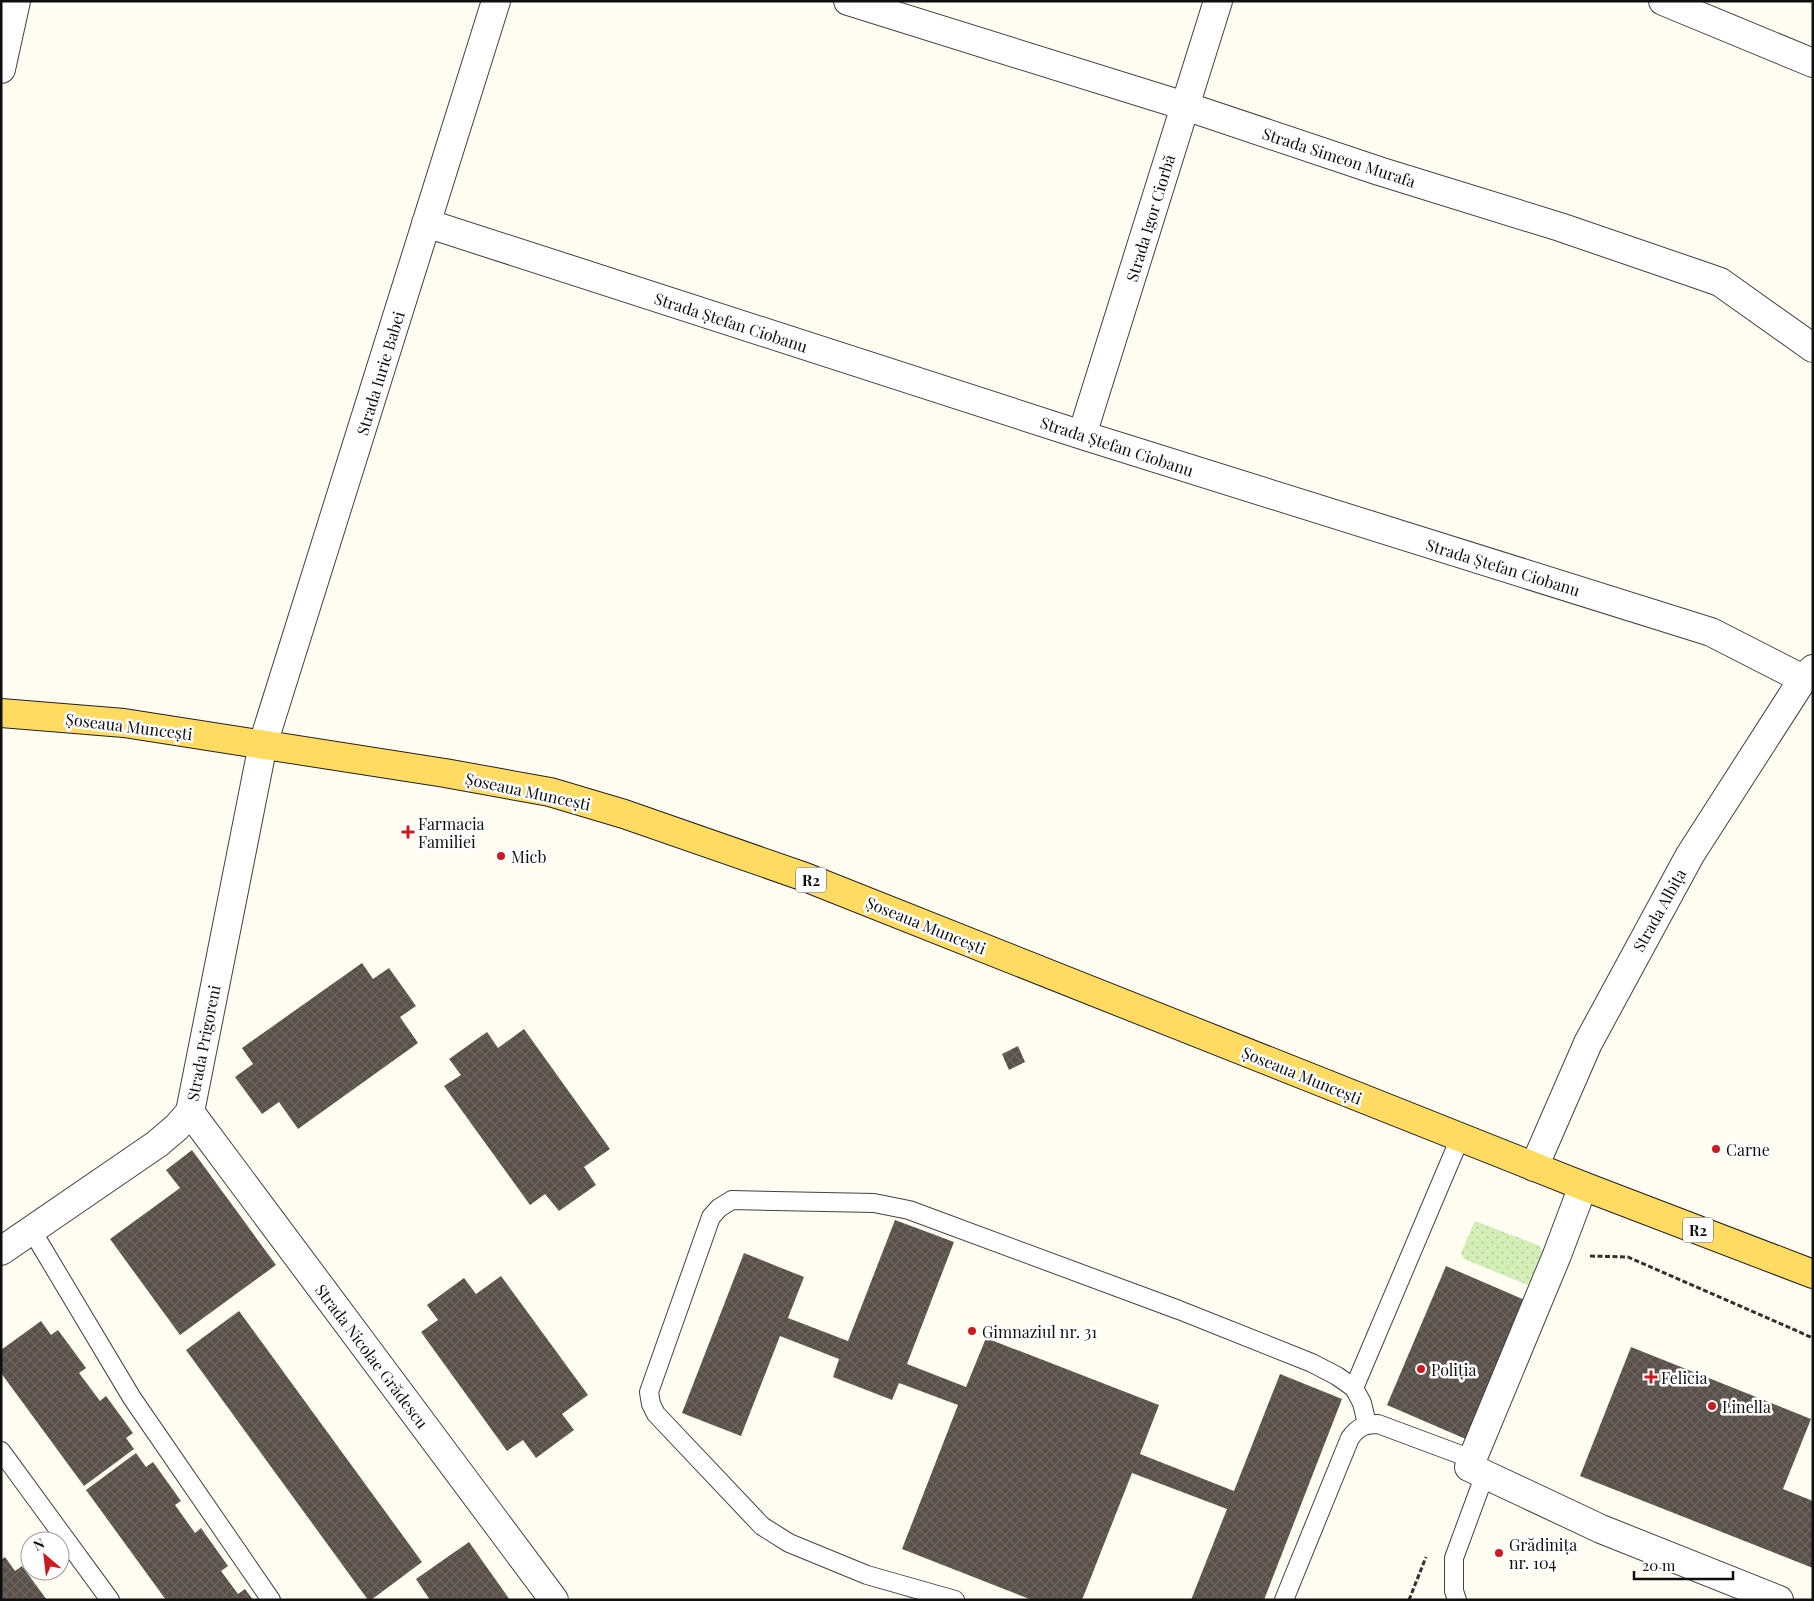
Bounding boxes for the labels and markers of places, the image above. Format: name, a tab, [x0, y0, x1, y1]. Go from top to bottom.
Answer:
place label: Farmacia Familiei	[418, 813, 485, 852]
marker: Farmacia Familiei	[402, 826, 414, 838]
place label: Micb	[511, 846, 546, 867]
marker: Micb	[495, 850, 507, 862]
place label: Carne	[1726, 1139, 1770, 1160]
marker: Carne	[1710, 1143, 1722, 1155]
place label: Gimnaziul nr. 31	[982, 1321, 1097, 1342]
marker: Gimnaziul nr. 31	[966, 1325, 978, 1337]
place label: Poliția	[1431, 1359, 1476, 1381]
marker: Poliția	[1415, 1363, 1427, 1375]
place label: Felicia	[1661, 1367, 1708, 1388]
marker: Felicia	[1645, 1371, 1657, 1383]
place label: Linella	[1722, 1396, 1771, 1417]
marker: Linella	[1706, 1400, 1718, 1412]
place label: Grădinița nr. 104	[1509, 1534, 1577, 1573]
marker: Grădinița nr. 104	[1493, 1547, 1505, 1559]

